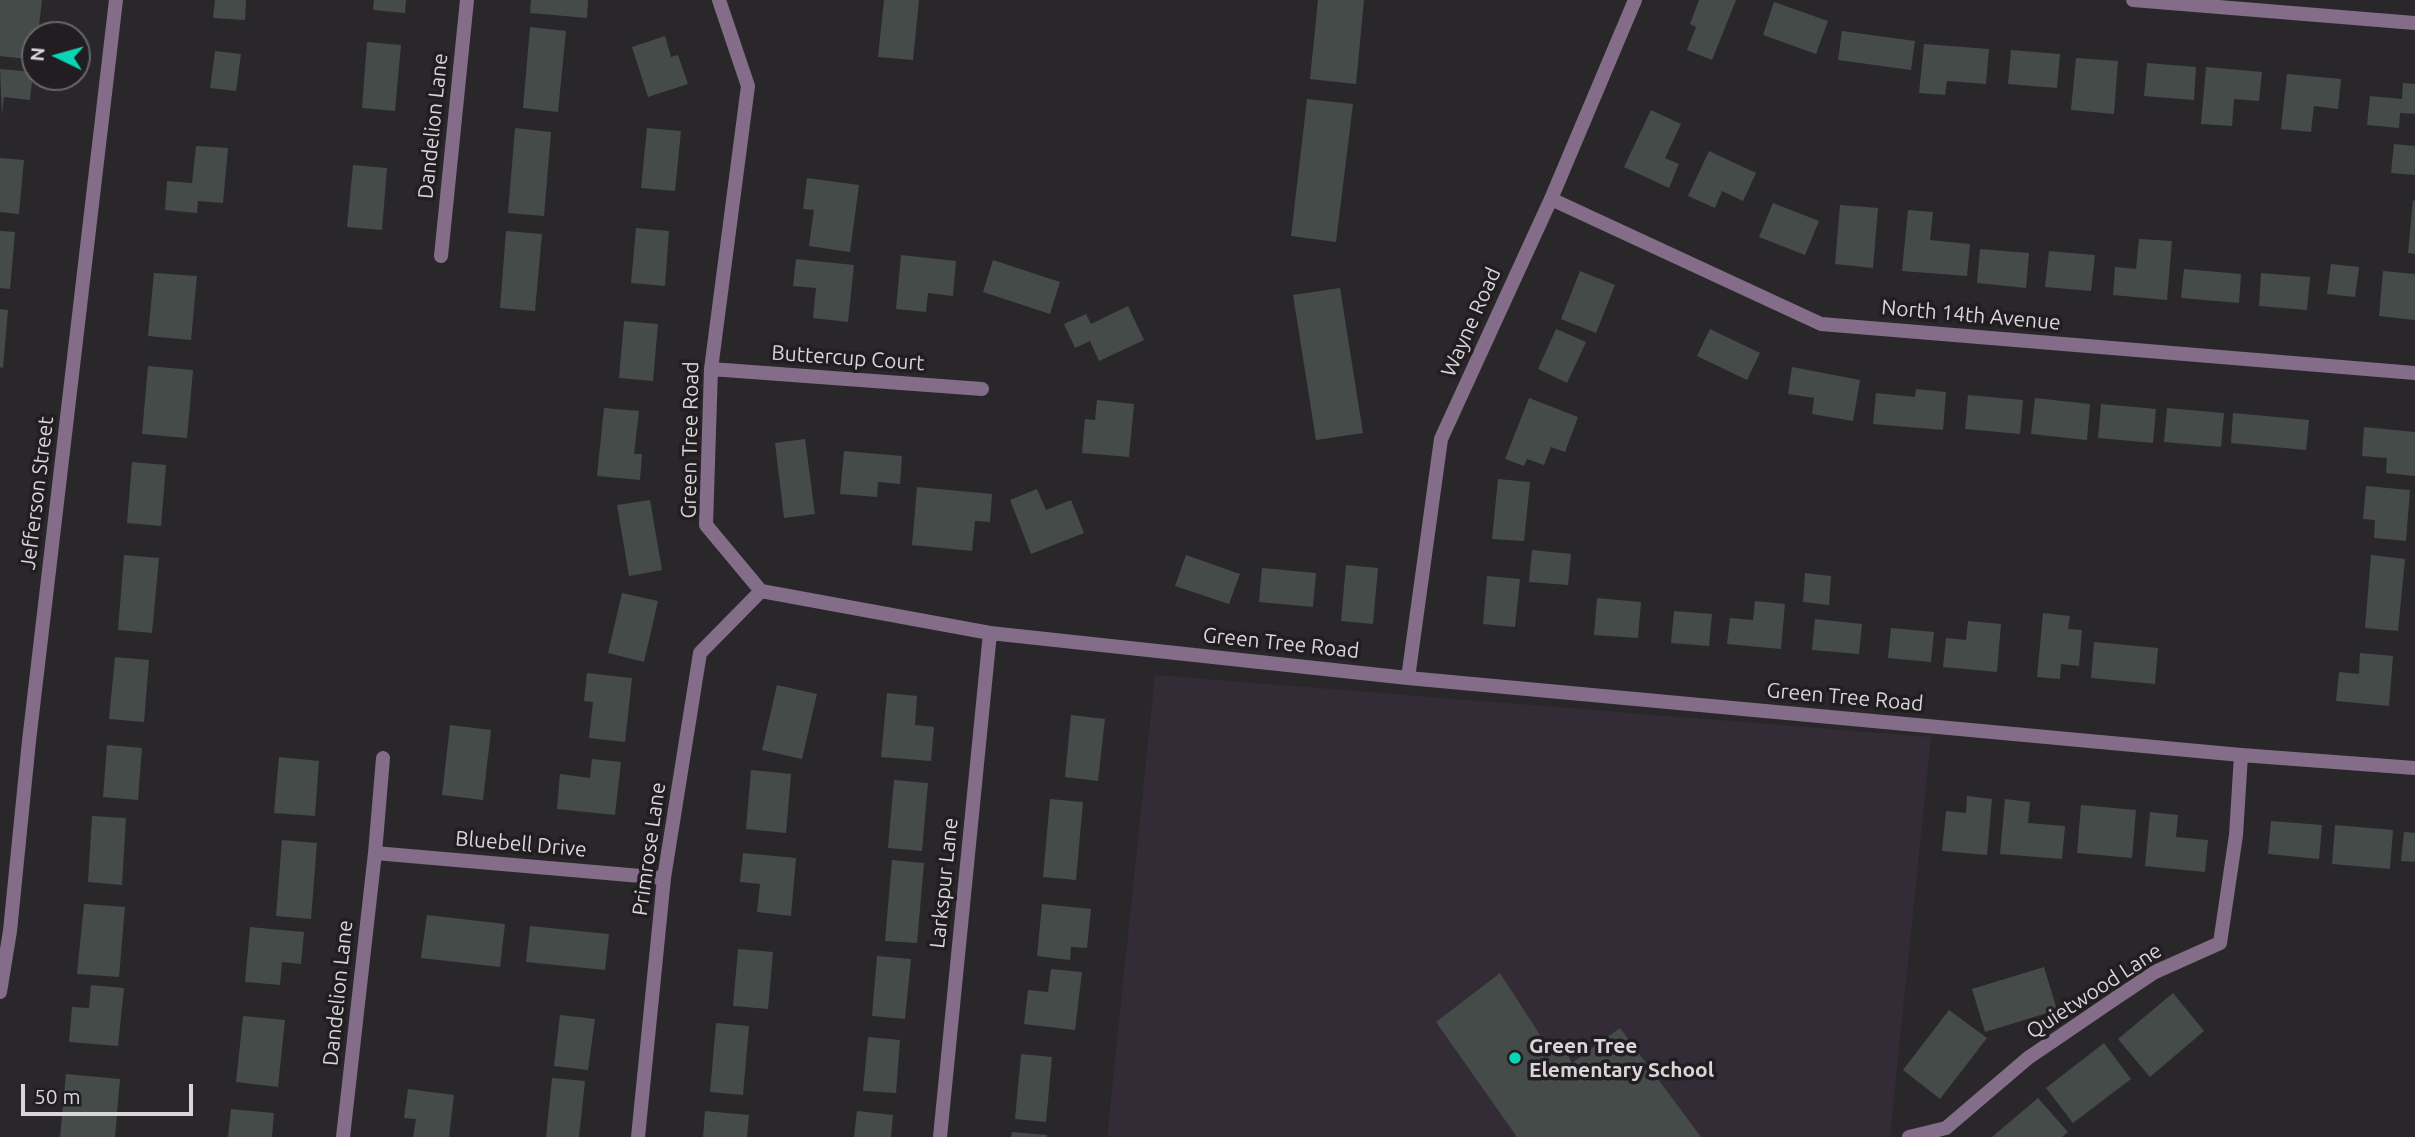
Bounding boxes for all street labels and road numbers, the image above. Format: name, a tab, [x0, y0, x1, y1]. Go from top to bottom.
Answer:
street label: Dandelion Lane	[413, 52, 453, 200]
street label: Wayne Road	[1436, 264, 1506, 380]
street label: North 14th Avenue	[1880, 295, 2062, 335]
street label: Buttercup Court	[771, 340, 925, 376]
street label: Green Tree Road	[676, 361, 704, 519]
street label: Jefferson Street	[15, 415, 59, 571]
street label: Green Tree Road	[1202, 622, 1360, 664]
street label: Green Tree Road	[1766, 678, 1924, 716]
street label: Primrose Lane	[627, 781, 671, 917]
street label: Larkspur Lane	[925, 816, 963, 950]
street label: Bluebell Drive	[454, 826, 588, 862]
street label: Dandelion Lane	[318, 919, 358, 1067]
street label: Quietwood Lane	[2022, 938, 2166, 1044]

